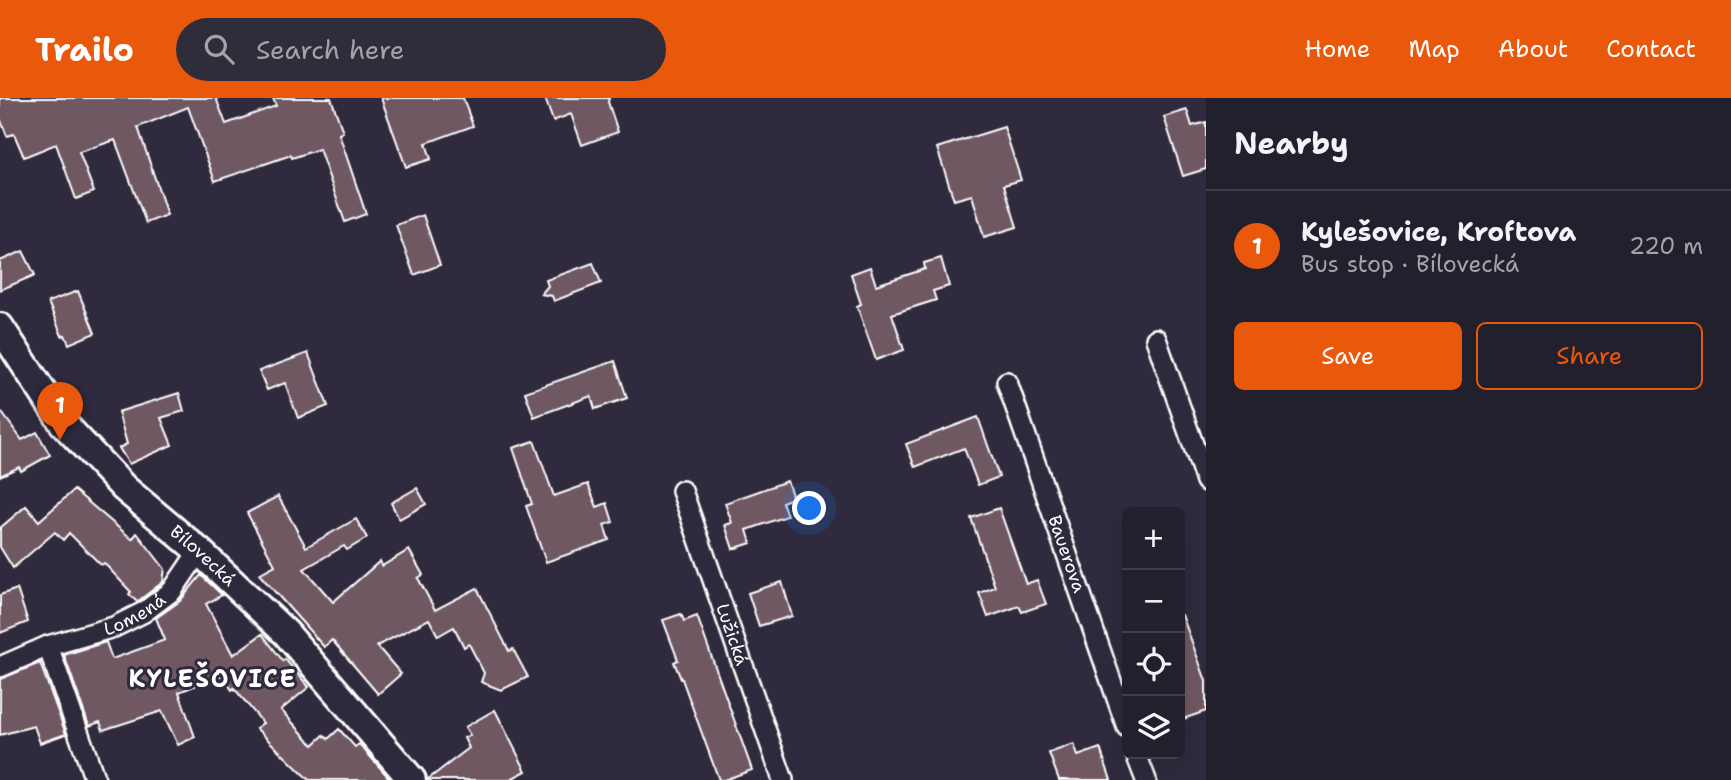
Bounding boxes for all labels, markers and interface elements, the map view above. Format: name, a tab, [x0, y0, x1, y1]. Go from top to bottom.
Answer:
search box	[176, 18, 666, 81]
text: Trailo	[35, 27, 134, 72]
icon: search	[200, 30, 238, 68]
text: Search here	[256, 32, 405, 67]
text: Home	[1304, 33, 1370, 65]
text: Map	[1408, 33, 1460, 65]
text: About	[1498, 33, 1568, 65]
text: Contact	[1606, 33, 1696, 65]
text: Nearby	[1234, 123, 1349, 164]
text: Kylešovice, Kroftova	[1301, 214, 1576, 249]
text: 1	[1252, 231, 1262, 261]
text: 220 m	[1629, 231, 1703, 261]
text: Bus stop · Bílovecká	[1301, 249, 1519, 279]
button: Save	[1234, 322, 1462, 390]
button: Share	[1476, 322, 1703, 390]
pin: 1	[37, 382, 83, 440]
your location	[792, 491, 826, 525]
map controls	[1122, 507, 1185, 759]
button: +	[1122, 507, 1185, 570]
street label: Bauerova	[1042, 512, 1091, 596]
street label: Bílovecká	[165, 520, 241, 592]
button: −	[1122, 570, 1185, 633]
street label: Lomená	[101, 588, 171, 641]
street label: Lužická	[710, 600, 754, 669]
button: locate	[1122, 633, 1185, 696]
district label: KYLEŠOVICE	[129, 661, 297, 695]
button: layers	[1122, 696, 1185, 759]

